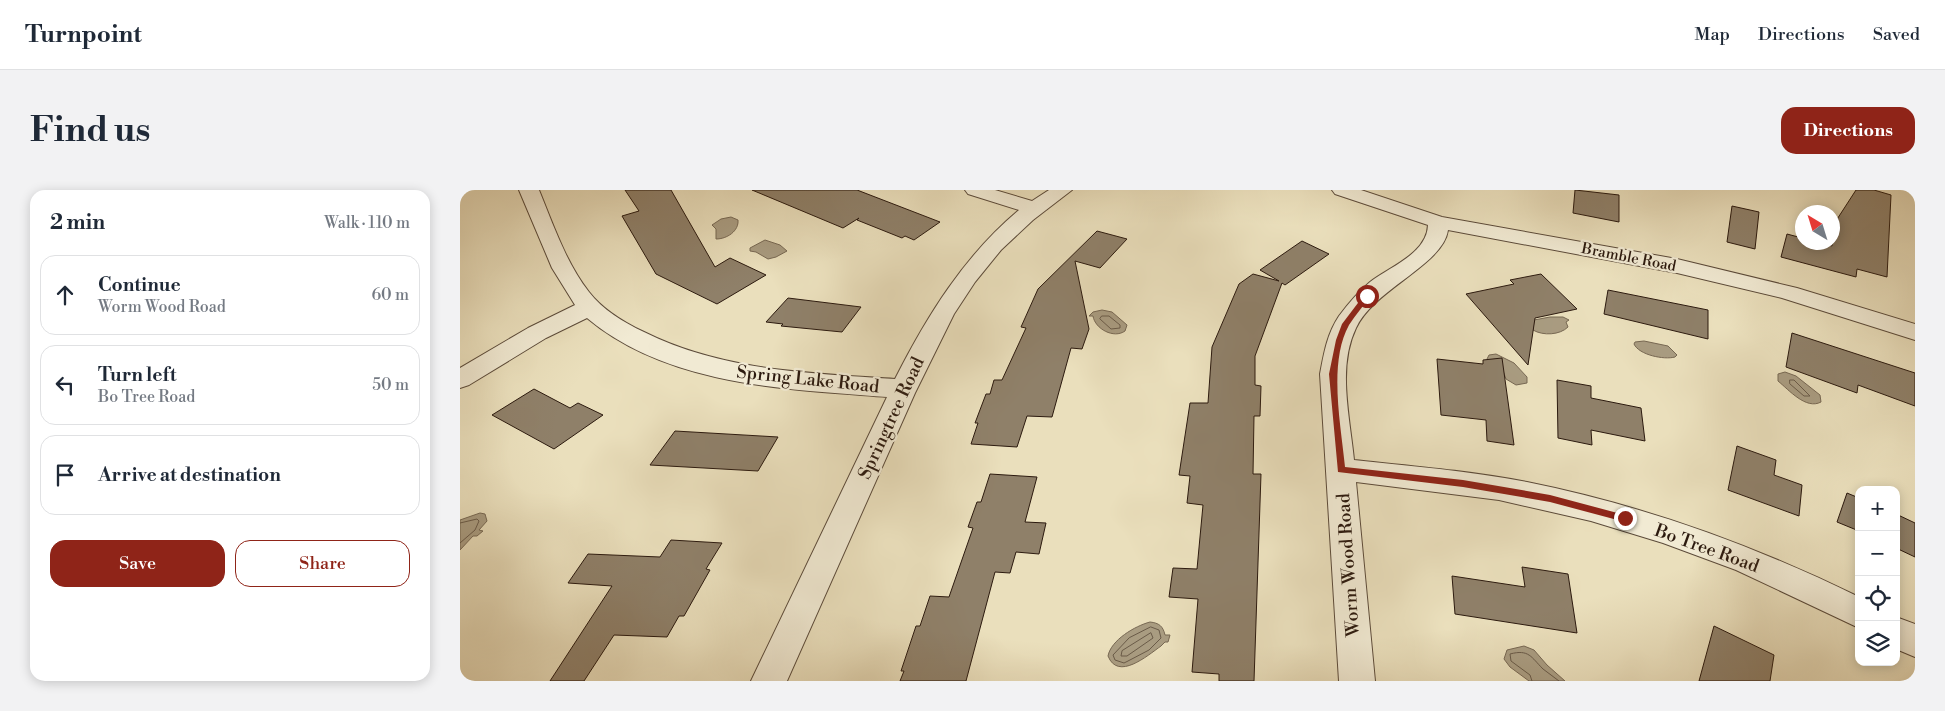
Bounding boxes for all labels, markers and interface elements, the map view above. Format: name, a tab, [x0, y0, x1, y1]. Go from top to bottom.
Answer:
text: Turnpoint	[25, 20, 142, 50]
text: Map	[1694, 23, 1730, 46]
text: Directions	[1758, 23, 1845, 46]
text: Saved	[1873, 23, 1920, 46]
button: Directions	[1781, 107, 1915, 154]
text: Find us	[30, 109, 150, 152]
north arrow	[1795, 205, 1840, 250]
text: 2 min	[50, 210, 105, 236]
text: Walk · 110 m	[324, 213, 410, 233]
street label: Bramble Road	[1579, 239, 1678, 276]
text: Continue	[98, 273, 181, 297]
icon: ahead	[51, 281, 79, 309]
text: 60 m	[371, 285, 409, 305]
route start	[1356, 285, 1379, 308]
text: Worm Wood Road	[98, 297, 226, 317]
street label: Springtree Road	[853, 353, 930, 483]
street label: Spring Lake Road	[735, 361, 881, 399]
text: Turn left	[98, 363, 177, 387]
icon: left	[51, 371, 79, 399]
text: 50 m	[372, 375, 409, 395]
text: Bo Tree Road	[98, 387, 195, 407]
icon: arrive	[51, 461, 79, 489]
text: Arrive at destination	[98, 463, 281, 487]
map controls	[1855, 486, 1900, 666]
button: +	[1855, 486, 1900, 531]
street label: Worm Wood Road	[1332, 492, 1365, 639]
route end	[1614, 507, 1637, 530]
street label: Bo Tree Road	[1650, 519, 1763, 578]
button: −	[1855, 531, 1900, 576]
button: Save	[50, 540, 225, 587]
button: Share	[235, 540, 410, 587]
button: locate	[1855, 576, 1900, 621]
button: layers	[1855, 621, 1900, 666]

